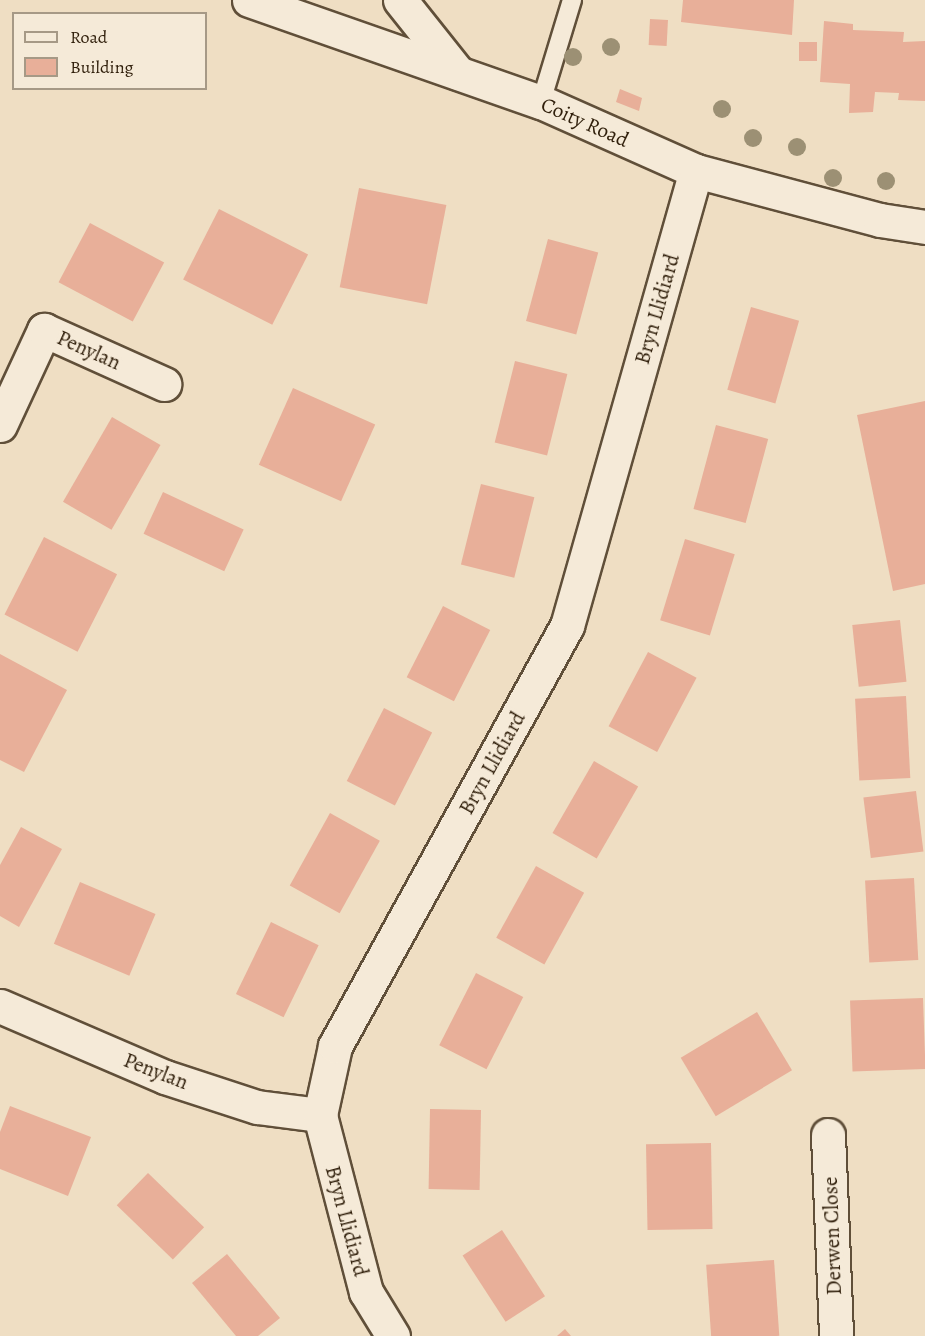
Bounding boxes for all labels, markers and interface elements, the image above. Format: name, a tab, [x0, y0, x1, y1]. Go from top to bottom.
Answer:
legend	[12, 12, 207, 90]
text: Road	[70, 25, 107, 49]
text: Building	[70, 55, 134, 79]
street label: Coity Road	[537, 92, 633, 152]
street label: Bryn Llidiard	[629, 251, 685, 367]
street label: Penylan	[53, 325, 125, 375]
street label: Bryn Llidiard	[453, 707, 531, 819]
street label: Penylan	[120, 1047, 192, 1095]
street label: Bryn Llidiard	[320, 1163, 374, 1279]
street label: Derwen Close	[817, 1176, 847, 1296]

